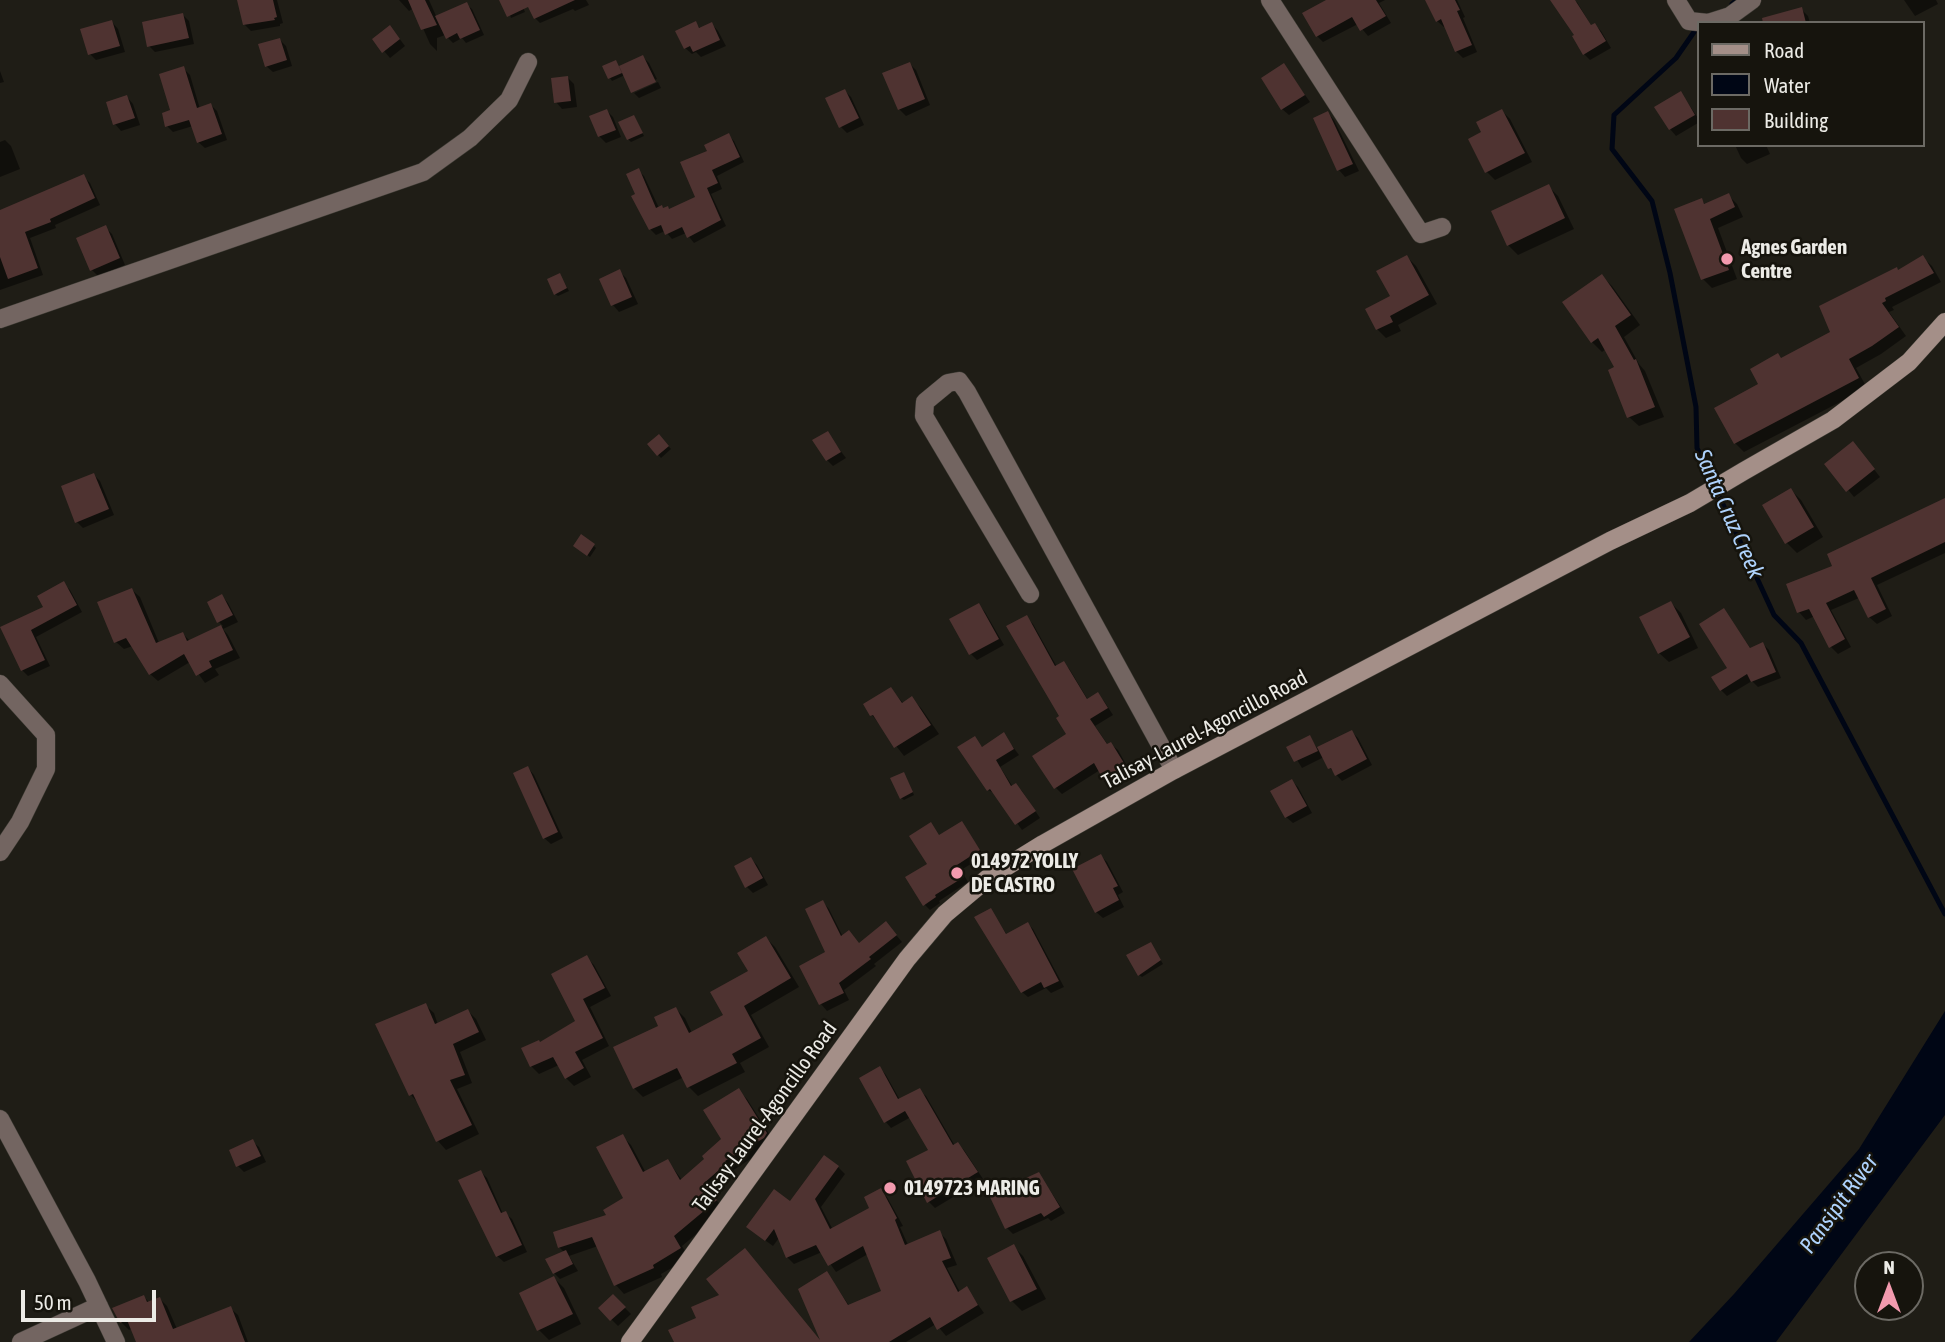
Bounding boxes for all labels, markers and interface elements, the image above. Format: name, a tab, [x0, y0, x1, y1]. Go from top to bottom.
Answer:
legend	[1696, 21, 1924, 147]
text: Road	[1764, 38, 1804, 62]
text: Water	[1764, 73, 1810, 97]
text: Building	[1764, 108, 1828, 132]
place label: Agnes Garden Centre	[1741, 234, 1847, 284]
marker: Agnes Garden Centre	[1719, 251, 1735, 267]
water label: Santa Cruz Creek	[1688, 445, 1770, 583]
street label: Talisay-Laurel-Agoncillo Road	[1098, 665, 1312, 795]
place label: 014972 YOLLY DE CASTRO	[971, 848, 1078, 898]
marker: 014972 YOLLY DE CASTRO	[949, 865, 965, 881]
street label: Talisay-Laurel-Agoncillo Road	[688, 1017, 842, 1217]
water label: Pansipit River	[1794, 1149, 1884, 1259]
place label: 0149723 MARING	[904, 1175, 1040, 1201]
marker: 0149723 MARING	[882, 1180, 898, 1196]
north arrow	[1854, 1251, 1924, 1321]
text: N	[1883, 1256, 1895, 1278]
scale bar	[24, 1276, 159, 1320]
text: 50 m	[34, 1290, 72, 1314]

